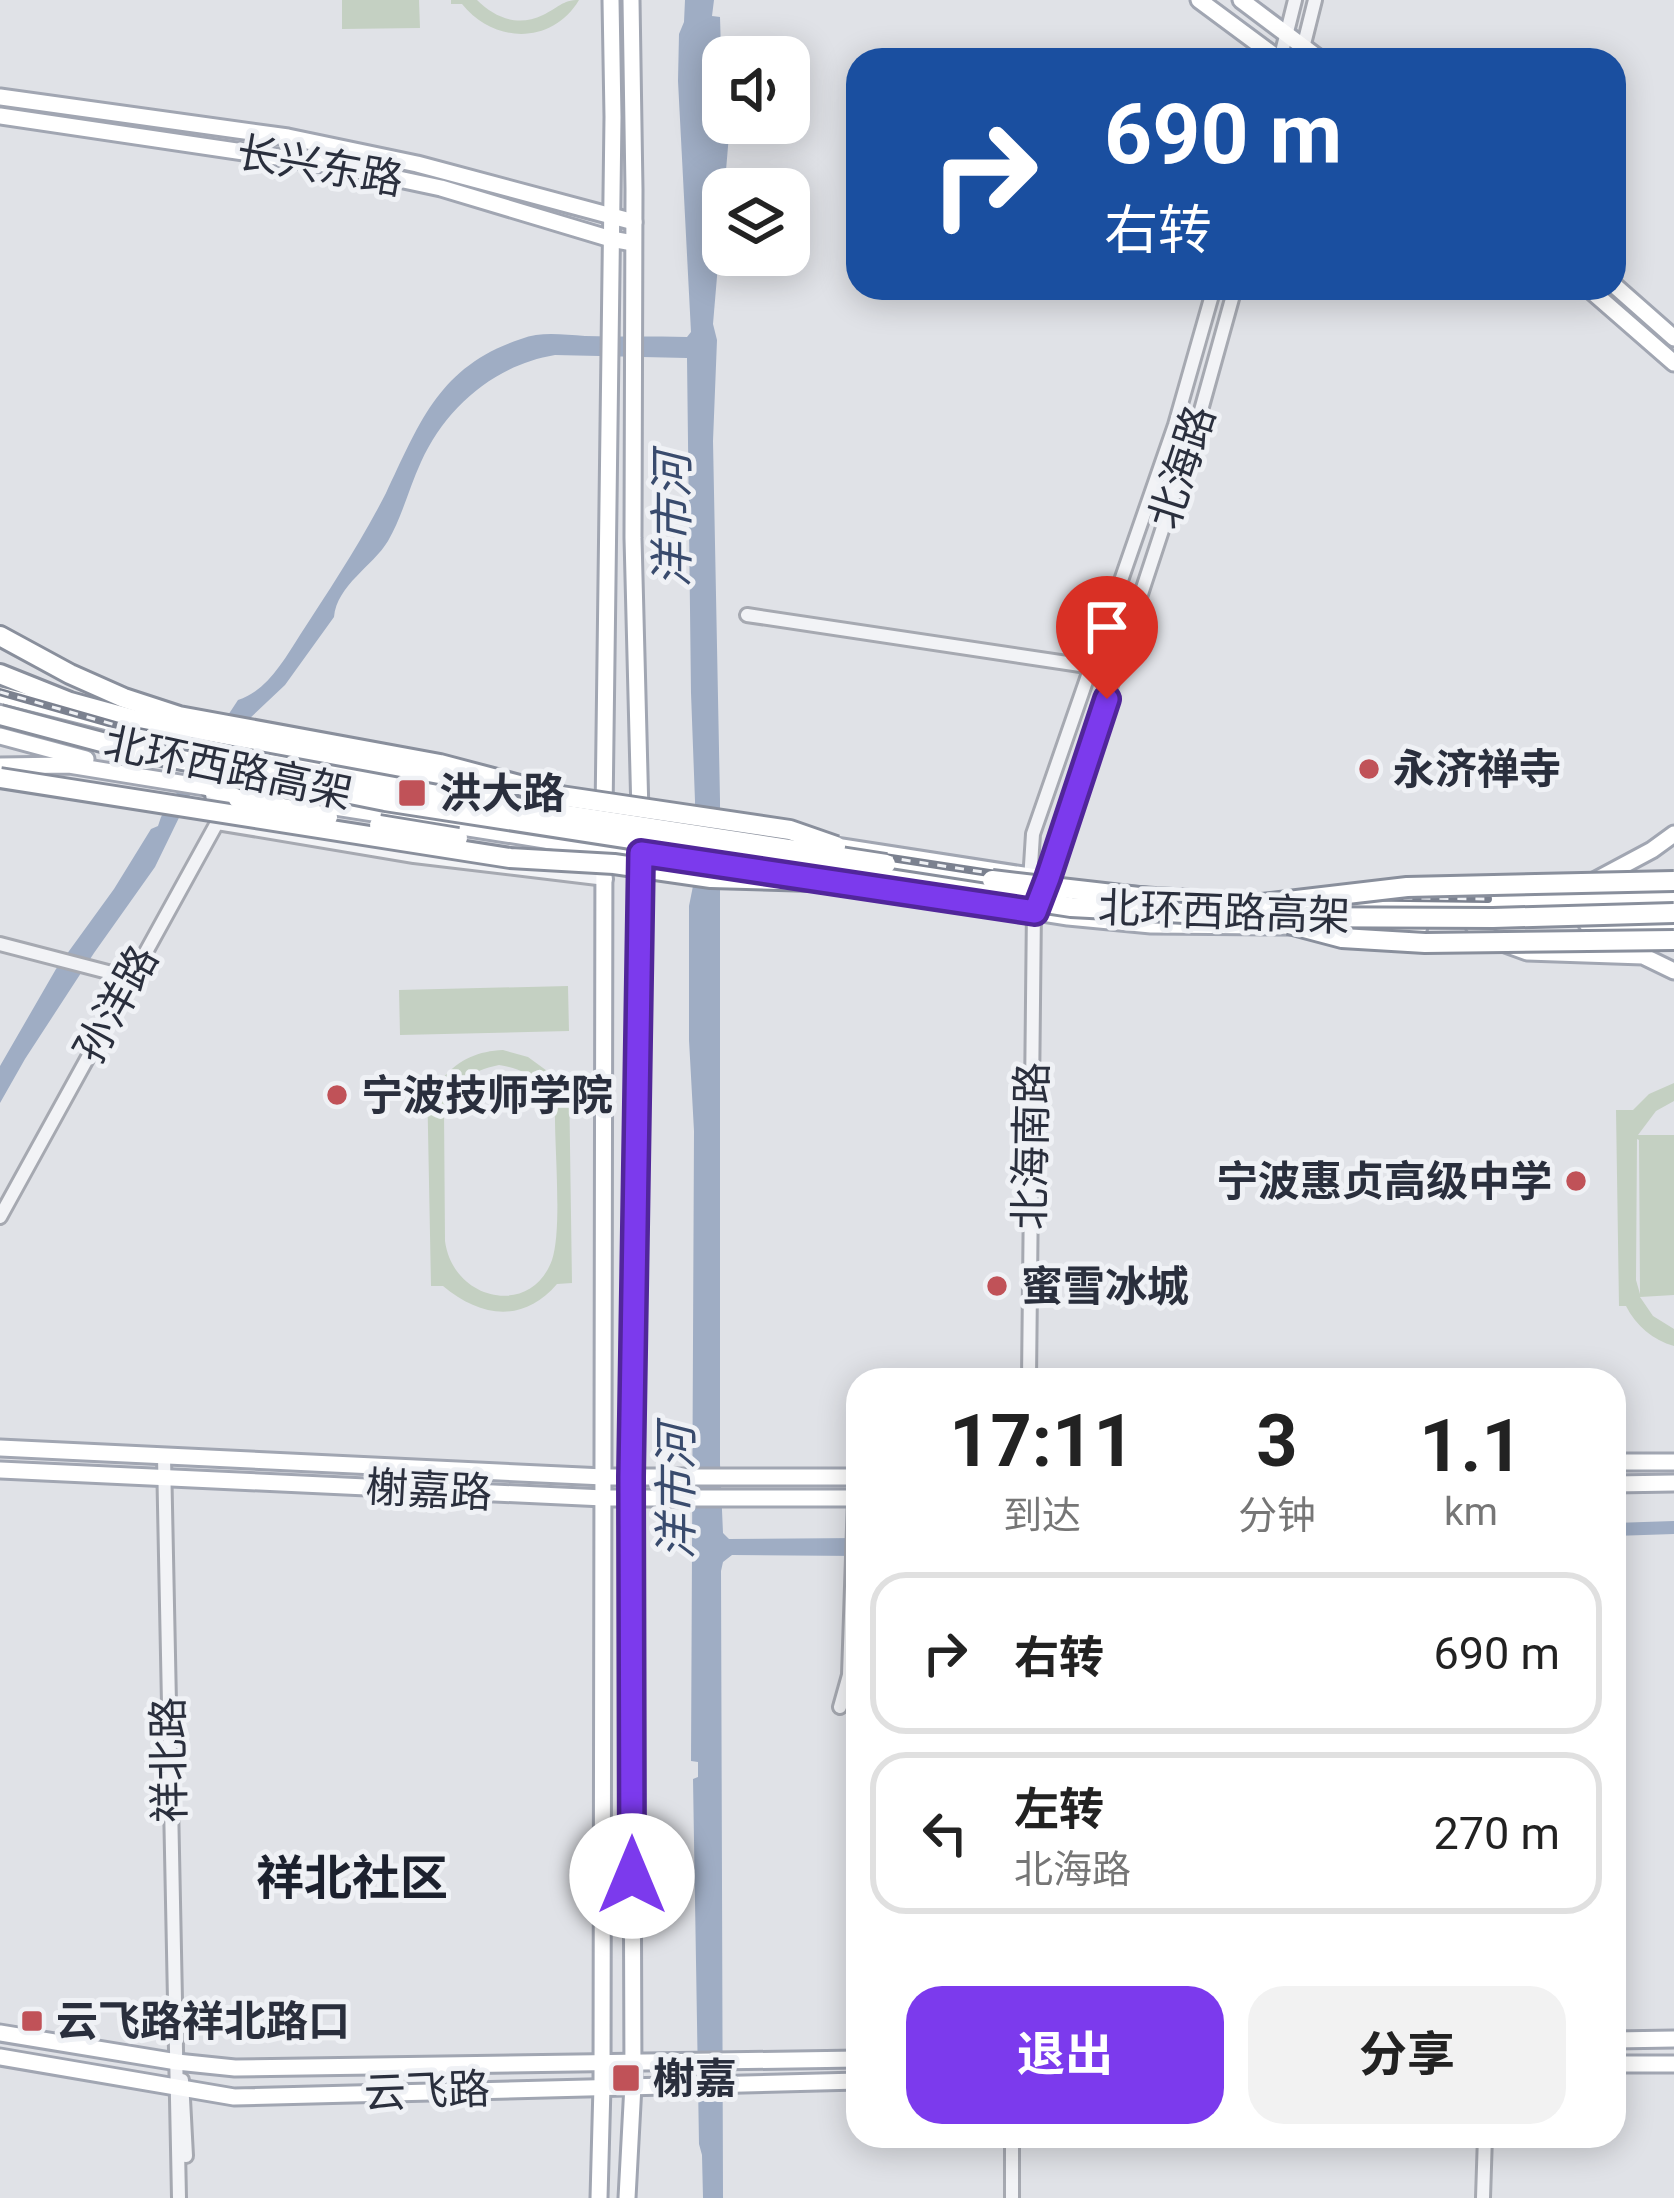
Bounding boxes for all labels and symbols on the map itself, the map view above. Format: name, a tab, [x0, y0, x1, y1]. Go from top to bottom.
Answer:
street label: 长兴东路	[233, 127, 407, 205]
street label: 北海路	[1139, 400, 1225, 534]
water label: 洋市河	[646, 445, 699, 588]
pin	[1056, 576, 1158, 699]
street label: 北环西路高架	[100, 718, 356, 818]
place label: 永济禅寺	[1393, 745, 1561, 794]
marker: 永济禅寺	[1356, 756, 1382, 782]
place label: 洪大路	[439, 769, 565, 818]
marker: 洪大路	[396, 777, 428, 809]
street label: 北环西路高架	[1097, 883, 1351, 941]
street label: 孙洋路	[64, 937, 168, 1071]
street label: 北海南路	[1005, 1062, 1057, 1230]
place label: 宁波技师学院	[361, 1071, 613, 1120]
marker: 宁波技师学院	[324, 1082, 350, 1108]
place label: 宁波惠贞高级中学	[1216, 1157, 1552, 1206]
marker: 宁波惠贞高级中学	[1563, 1168, 1589, 1194]
place label: 蜜雪冰城	[1021, 1262, 1189, 1311]
marker: 蜜雪冰城	[984, 1273, 1010, 1299]
water label: 洋市河	[650, 1417, 703, 1560]
street label: 榭嘉路	[365, 1462, 493, 1518]
street label: 祥北路	[143, 1697, 195, 1823]
position arrow	[569, 1813, 695, 1939]
district label: 祥北社区	[256, 1850, 448, 1907]
place label: 云飞路祥北路口	[56, 1997, 350, 2046]
marker: 云飞路祥北路口	[19, 2008, 45, 2034]
place label: 榭嘉	[653, 2054, 737, 2103]
marker: 榭嘉	[610, 2062, 642, 2094]
street label: 云飞路	[363, 2064, 491, 2118]

